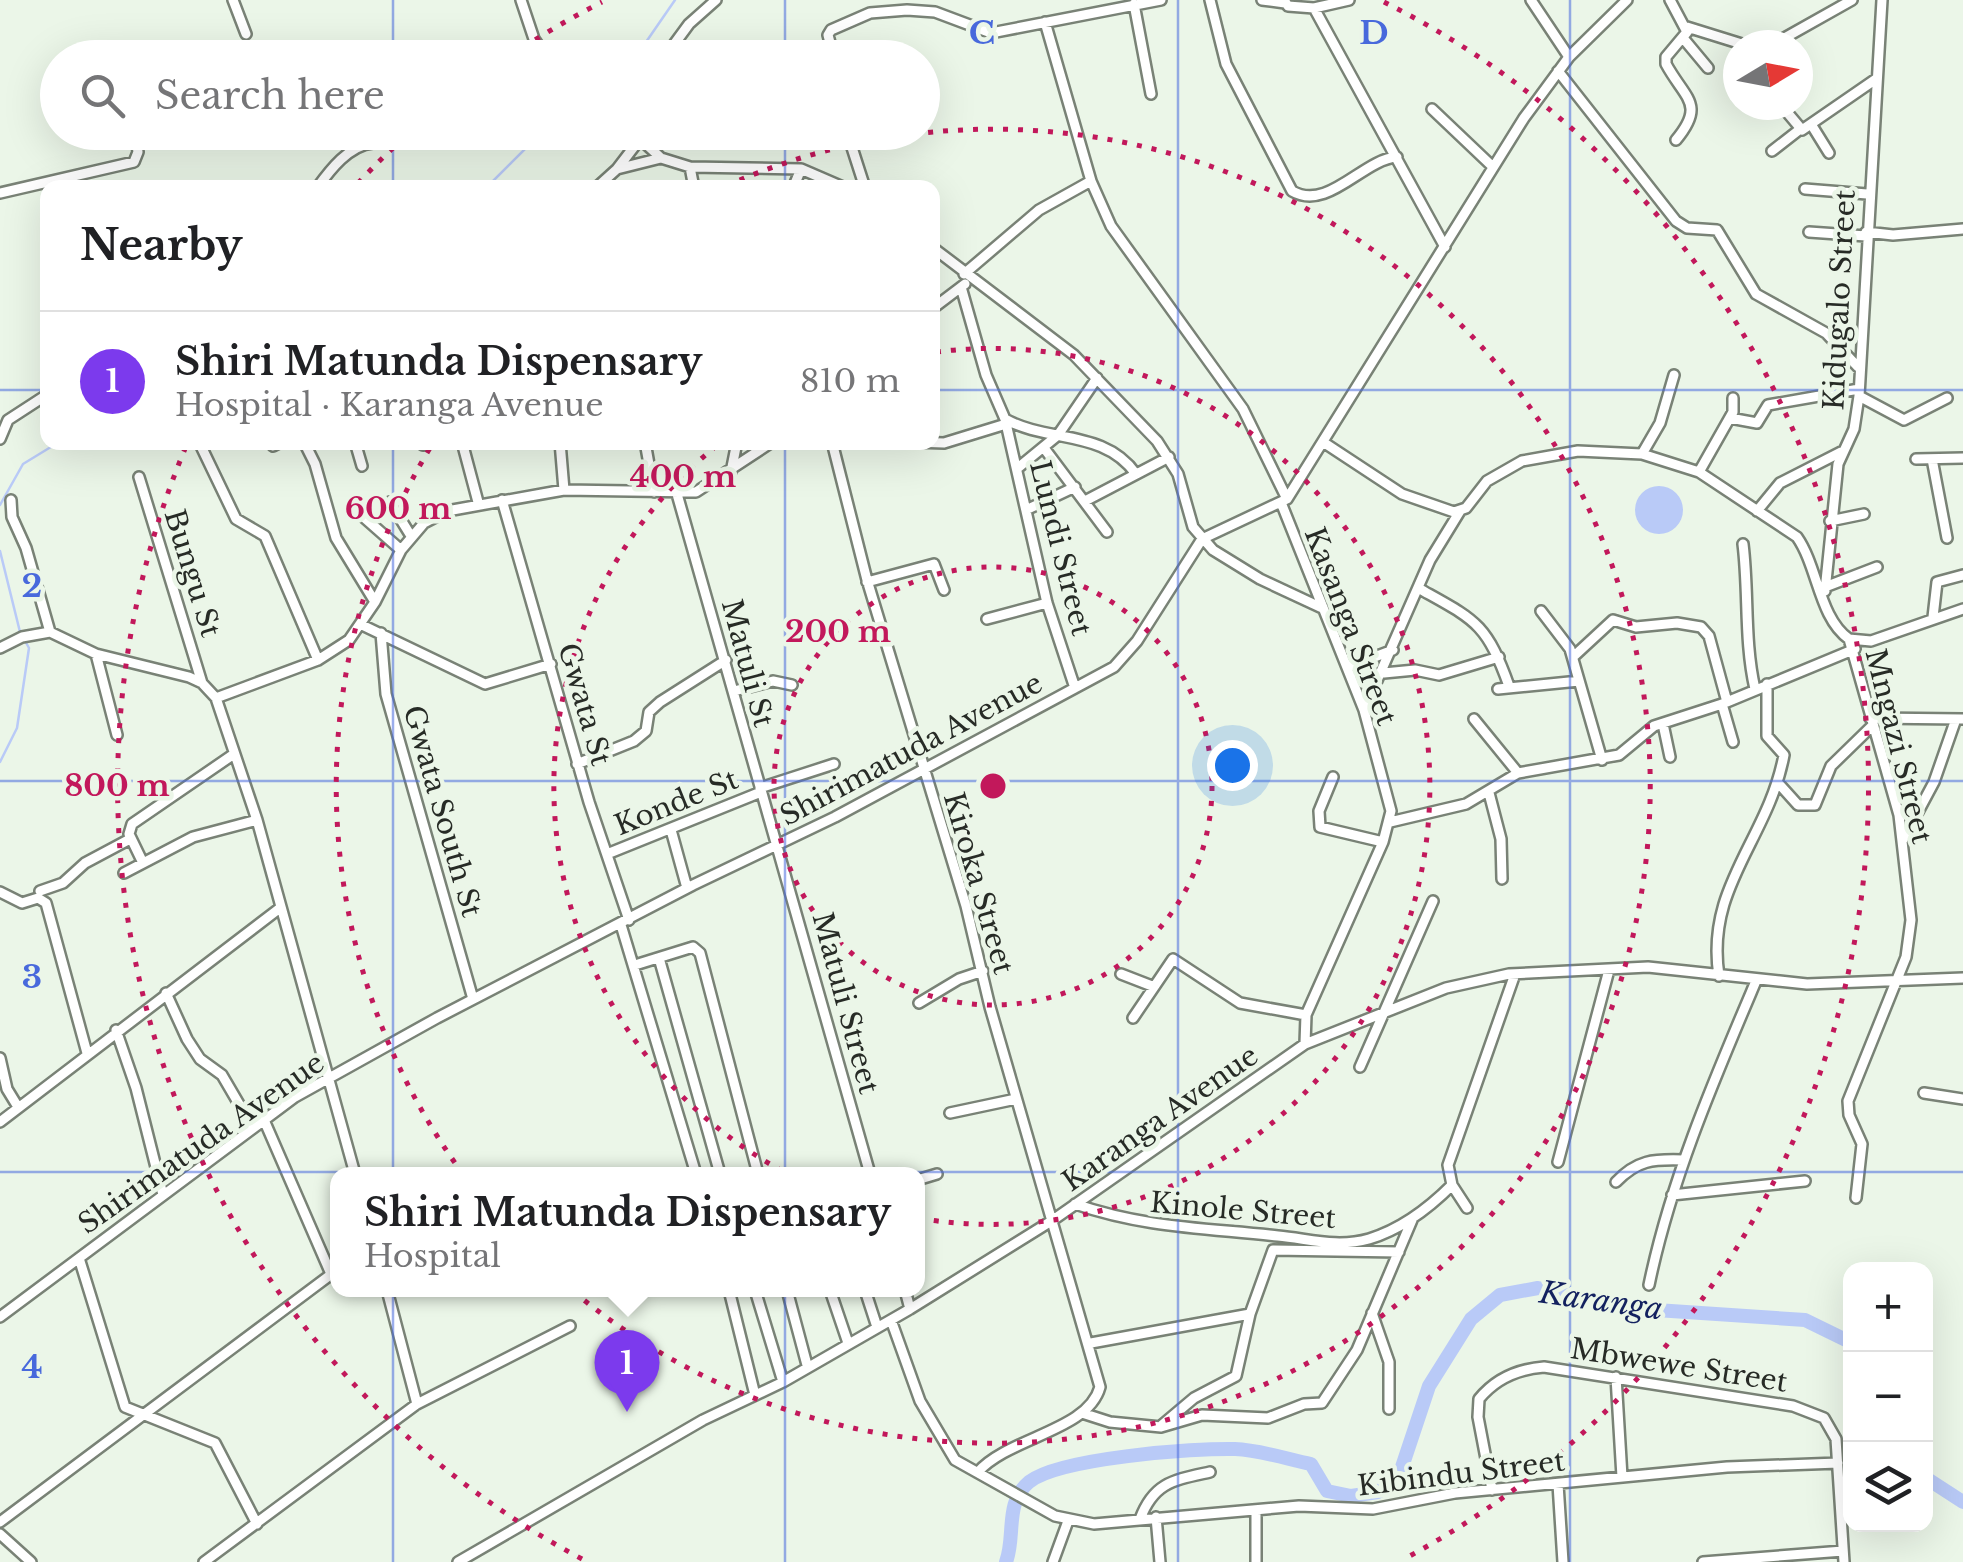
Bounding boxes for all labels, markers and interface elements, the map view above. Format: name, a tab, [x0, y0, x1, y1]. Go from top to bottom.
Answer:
text: C	[969, 13, 995, 53]
text: D	[1359, 13, 1389, 53]
north arrow	[1723, 30, 1813, 120]
search box	[40, 40, 940, 150]
icon: search	[75, 68, 130, 123]
text: Search here	[155, 72, 385, 119]
street label: Kidugalo Street	[1816, 188, 1863, 411]
text: Nearby	[80, 219, 243, 271]
text: Shiri Matunda Dispensary	[175, 338, 702, 385]
text: 1	[106, 361, 119, 401]
text: 810 m	[800, 361, 900, 401]
text: Hospital · Karanga Avenue	[175, 385, 604, 425]
street label: Lundi Street	[1022, 457, 1099, 640]
text: 400 m	[630, 458, 736, 495]
text: 600 m	[345, 490, 451, 527]
street label: Bungu St	[157, 505, 229, 642]
street label: Kasanga Street	[1297, 522, 1404, 730]
text: 2	[22, 566, 42, 606]
street label: Matuli St	[714, 596, 781, 731]
text: 200 m	[785, 613, 891, 650]
street label: Gwata St	[550, 639, 619, 770]
street label: Mngazi Street	[1857, 645, 1940, 848]
street label: Shirimatuda Avenue	[774, 665, 1049, 834]
street label: Gwata South St	[396, 701, 490, 921]
your location	[1207, 740, 1258, 791]
street label: Konde St	[609, 762, 743, 843]
text: 800 m	[64, 767, 170, 804]
centre of rings	[975, 768, 1011, 804]
street label: Kiroka Street	[936, 788, 1021, 978]
street label: Matuli Street	[805, 909, 887, 1098]
text: 3	[22, 957, 42, 997]
street label: Karanga Avenue	[1056, 1038, 1265, 1199]
street label: Shirimatuda Avenue	[72, 1045, 331, 1242]
popup	[330, 1167, 925, 1297]
street label: Kinole Street	[1149, 1185, 1338, 1236]
text: Shiri Matunda Dispensary	[364, 1189, 891, 1236]
text: Hospital	[364, 1236, 501, 1276]
map controls	[1843, 1262, 1933, 1532]
button: +	[1843, 1262, 1933, 1352]
water label: Karanga	[1536, 1273, 1665, 1327]
pin: 1	[594, 1330, 660, 1412]
street label: Mbwewe Street	[1568, 1331, 1790, 1400]
text: 4	[21, 1347, 43, 1387]
button: −	[1843, 1352, 1933, 1442]
button: layers	[1843, 1442, 1933, 1532]
street label: Kibindu Street	[1355, 1443, 1567, 1504]

